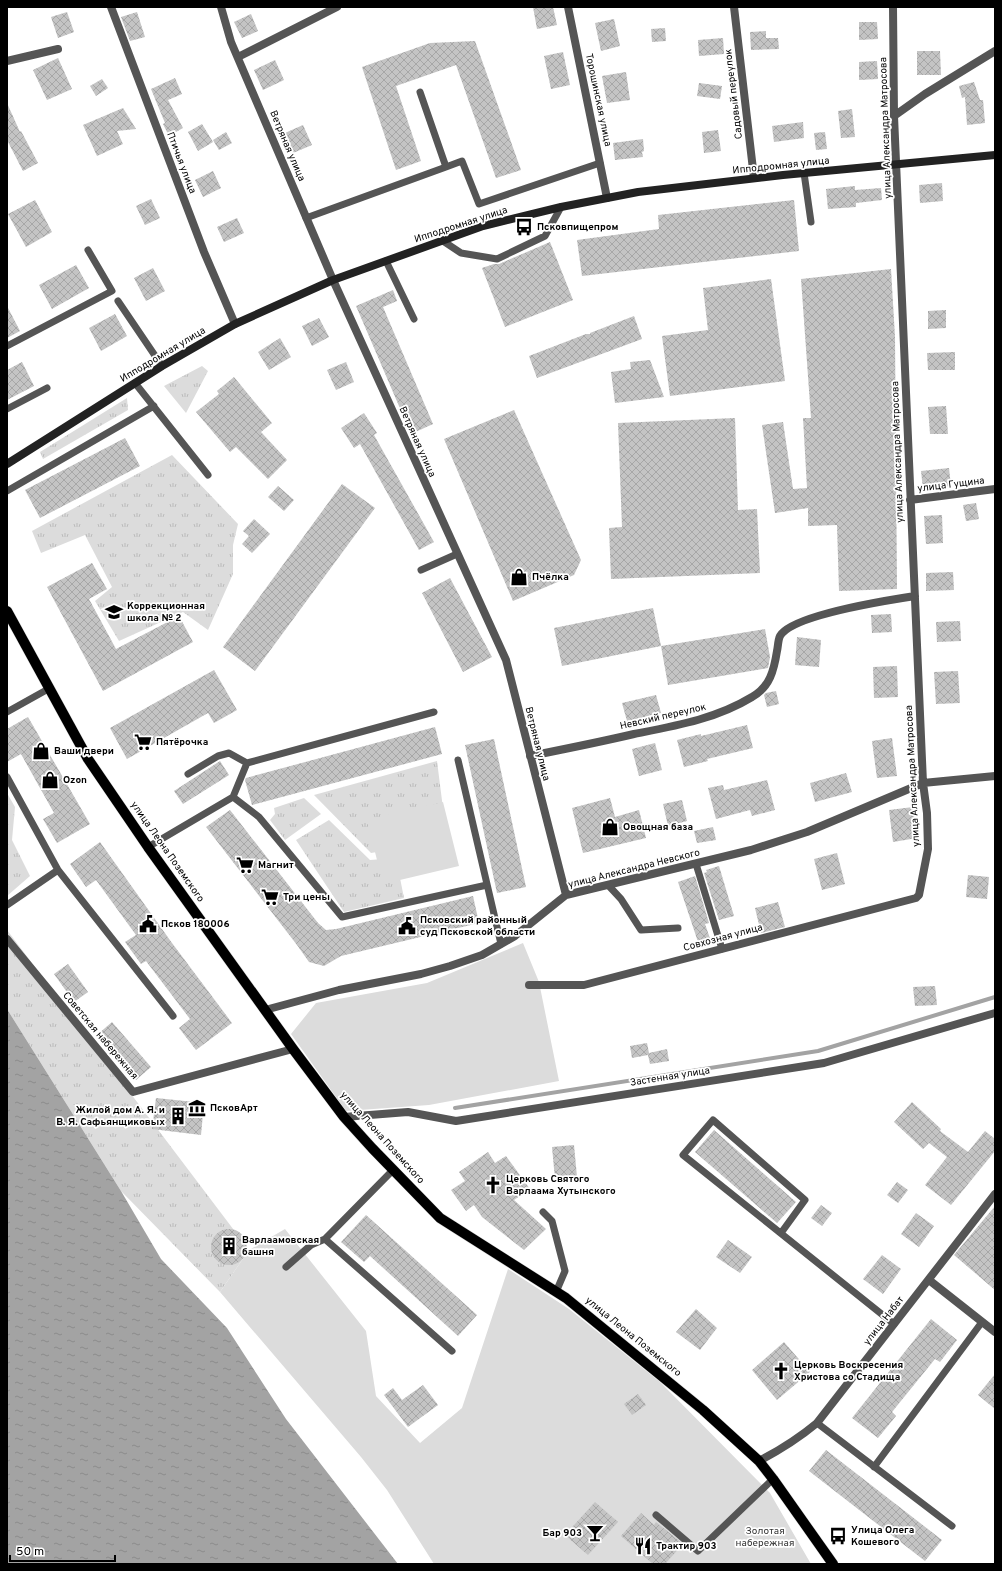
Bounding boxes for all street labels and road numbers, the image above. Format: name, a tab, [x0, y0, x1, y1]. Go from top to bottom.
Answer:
street label: Садовый переулок	[722, 48, 746, 140]
street label: Торошинская улица	[582, 52, 614, 148]
street label: улица Александра Матросова	[877, 57, 895, 199]
street label: Ветряная улица	[266, 109, 308, 183]
street label: Птичья улица	[163, 130, 199, 196]
street label: Ипподромная улица	[732, 154, 830, 178]
street label: Ипподромная улица	[413, 204, 509, 246]
street label: Ипподромная улица	[118, 324, 208, 386]
street label: улица Александра Матросова	[889, 381, 907, 523]
street label: Ветряная улица	[396, 405, 438, 479]
street label: улица Гущина	[917, 474, 985, 496]
street label: Невский переулок	[619, 701, 708, 733]
street label: улица Александра Матросова	[903, 705, 923, 847]
street label: Ветряная улица	[522, 706, 552, 782]
street label: улица Леона Поземского	[127, 799, 207, 905]
street label: улица Александра Невского	[567, 846, 702, 892]
street label: Совхозная улица	[682, 921, 764, 955]
street label: Советская набережная	[59, 989, 141, 1083]
street label: Застенная улица	[629, 1064, 711, 1090]
street label: улица Леона Поземского	[337, 1089, 427, 1187]
street label: улица Набат	[861, 1293, 907, 1348]
street label: улица Леона Поземского	[582, 1294, 684, 1380]

